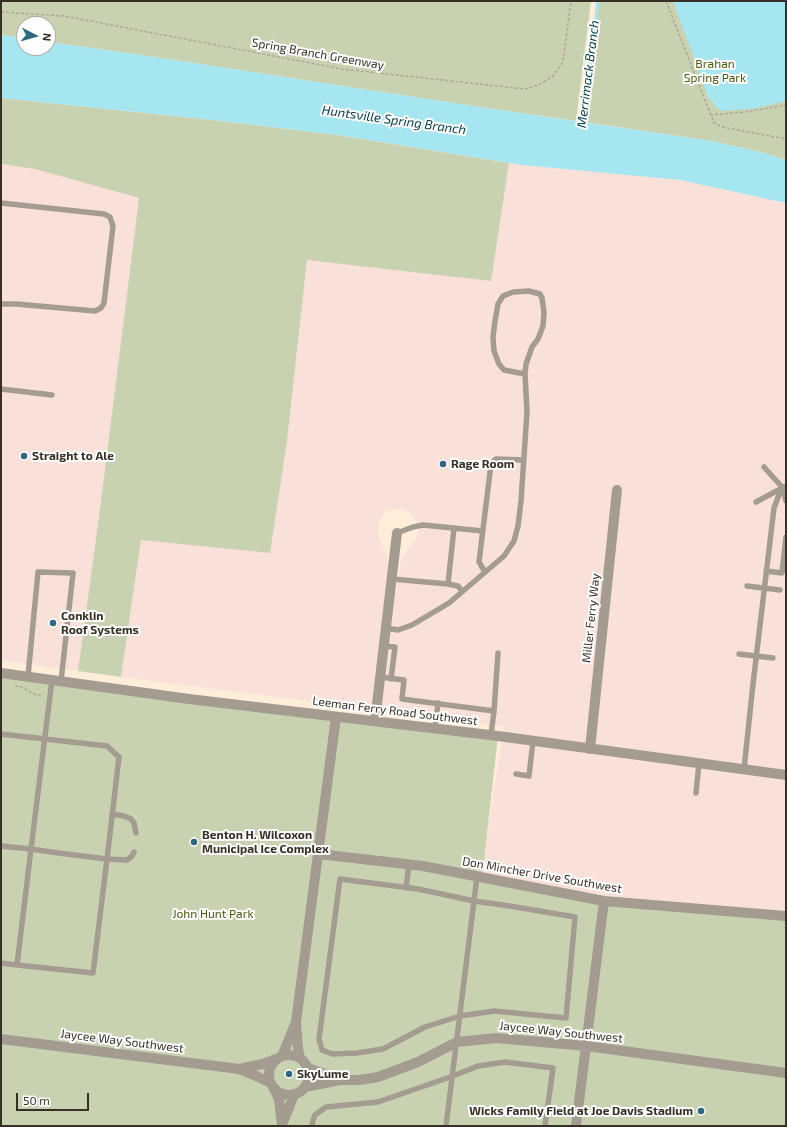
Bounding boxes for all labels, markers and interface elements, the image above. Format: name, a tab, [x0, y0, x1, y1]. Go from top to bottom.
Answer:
north arrow	[16, 16, 56, 56]
water label: Merrimack Branch	[574, 19, 602, 129]
text: N	[41, 33, 54, 42]
street label: Spring Branch Greenway	[251, 35, 385, 73]
park label: Brahan Spring Park	[684, 57, 746, 85]
water label: Huntsville Spring Branch	[321, 102, 467, 138]
place label: Straight to Ale	[32, 449, 114, 463]
marker: Straight to Ale	[19, 451, 29, 461]
place label: Rage Room	[451, 457, 514, 471]
marker: Rage Room	[438, 459, 448, 469]
street label: Miller Ferry Way	[579, 572, 603, 664]
place label: Conklin Roof Systems	[61, 609, 139, 637]
marker: Conklin Roof Systems	[48, 618, 58, 628]
street label: Leeman Ferry Road Southwest	[312, 694, 478, 728]
place label: Benton H. Wilcoxon Municipal Ice Complex	[202, 828, 329, 856]
marker: Benton H. Wilcoxon Municipal Ice Complex	[189, 837, 199, 847]
street label: Don Mincher Drive Southwest	[461, 854, 623, 896]
park label: John Hunt Park	[172, 907, 254, 921]
street label: Jaycee Way Southwest	[499, 1018, 623, 1046]
street label: Jaycee Way Southwest	[60, 1026, 184, 1056]
place label: SkyLume	[297, 1067, 348, 1081]
marker: SkyLume	[284, 1069, 294, 1079]
scale bar	[18, 1085, 91, 1111]
text: 50 m	[23, 1093, 50, 1107]
place label: Wicks Family Field at Joe Davis Stadium	[469, 1104, 693, 1118]
marker: Wicks Family Field at Joe Davis Stadium	[696, 1106, 706, 1116]

